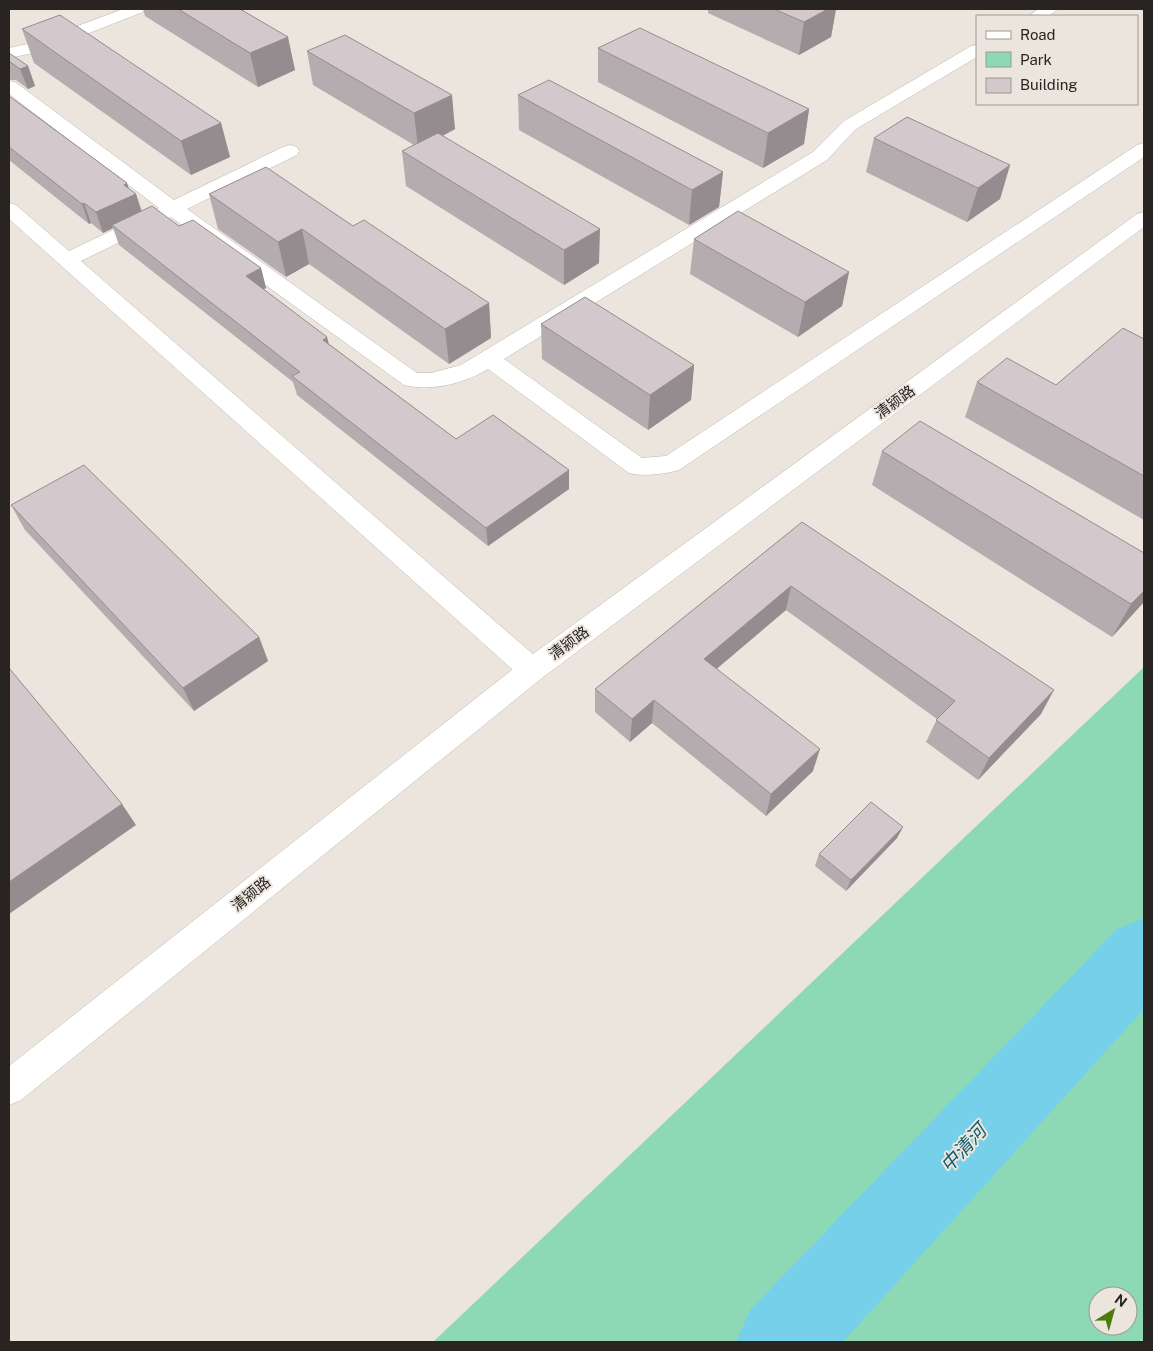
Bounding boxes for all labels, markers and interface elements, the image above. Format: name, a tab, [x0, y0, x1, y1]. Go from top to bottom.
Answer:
legend	[976, 15, 1138, 105]
text: Road	[1020, 26, 1056, 43]
text: Park	[1020, 51, 1052, 68]
text: Building	[1020, 76, 1078, 93]
street label: 清颍路	[872, 381, 918, 422]
street label: 清颍路	[546, 622, 592, 663]
street label: 清颍路	[228, 873, 274, 914]
water label: 中清河	[936, 1117, 993, 1176]
north arrow	[1088, 1286, 1138, 1336]
text: N	[1112, 1291, 1130, 1310]

